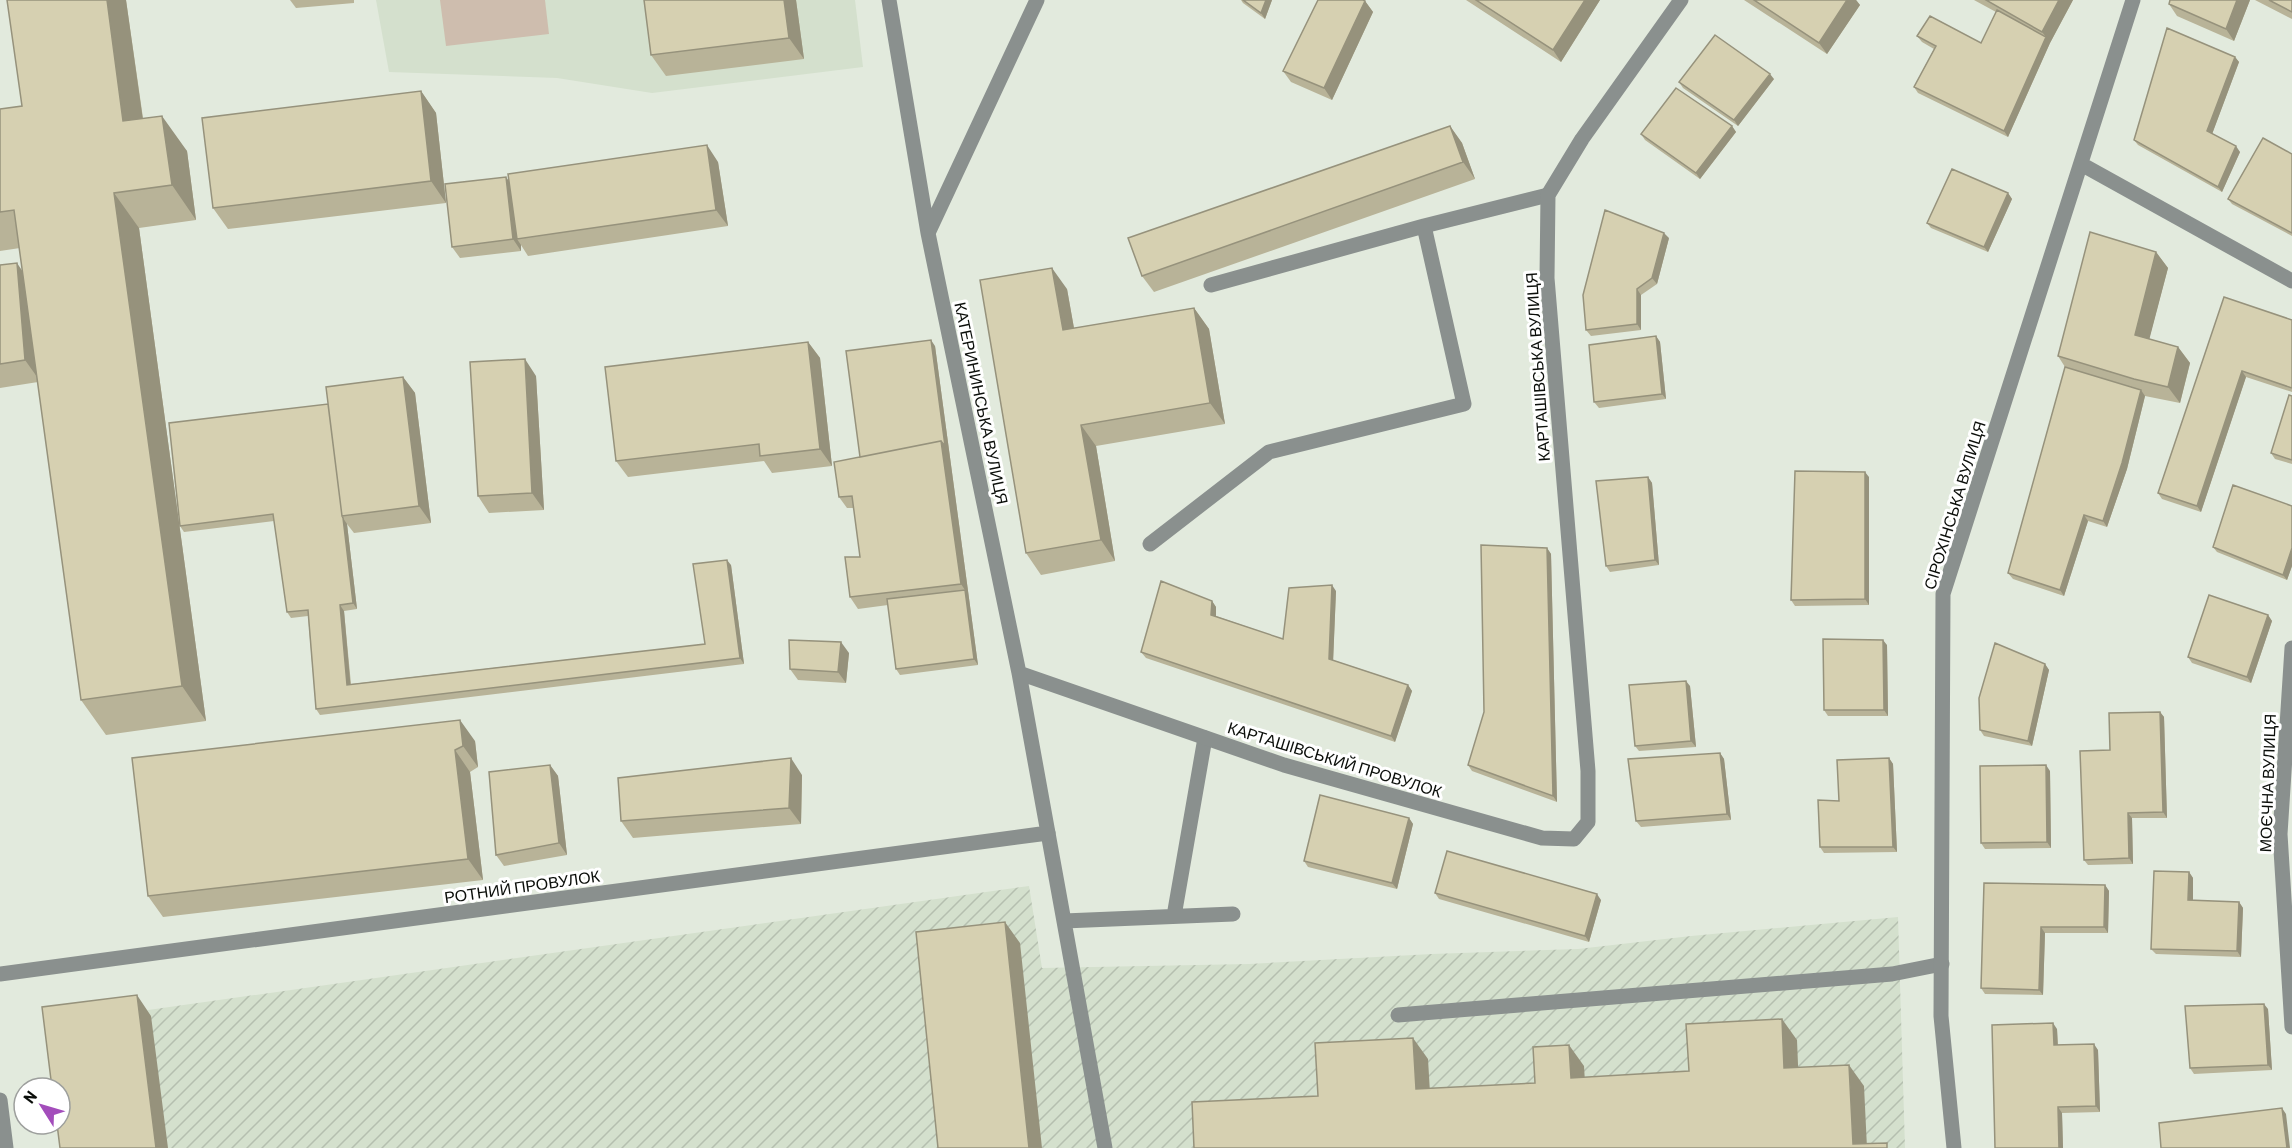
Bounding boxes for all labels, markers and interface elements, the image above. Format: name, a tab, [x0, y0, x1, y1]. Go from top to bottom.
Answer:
street label: КАРТАШІВСЬКА ВУЛИЦЯ	[1521, 272, 1553, 462]
street label: КАТЕРИНИНСЬКА ВУЛИЦЯ	[951, 300, 1013, 506]
street label: СІРОХІНСЬКА ВУЛИЦЯ	[1919, 418, 1989, 592]
street label: МОЄЧНА ВУЛИЦЯ	[2255, 713, 2279, 853]
street label: КАРТАШІВСЬКИЙ ПРОВУЛОК	[1226, 717, 1445, 801]
street label: РОТНИЙ ПРОВУЛОК	[443, 866, 602, 906]
north arrow	[12, 1076, 72, 1136]
text: N	[19, 1087, 40, 1107]

